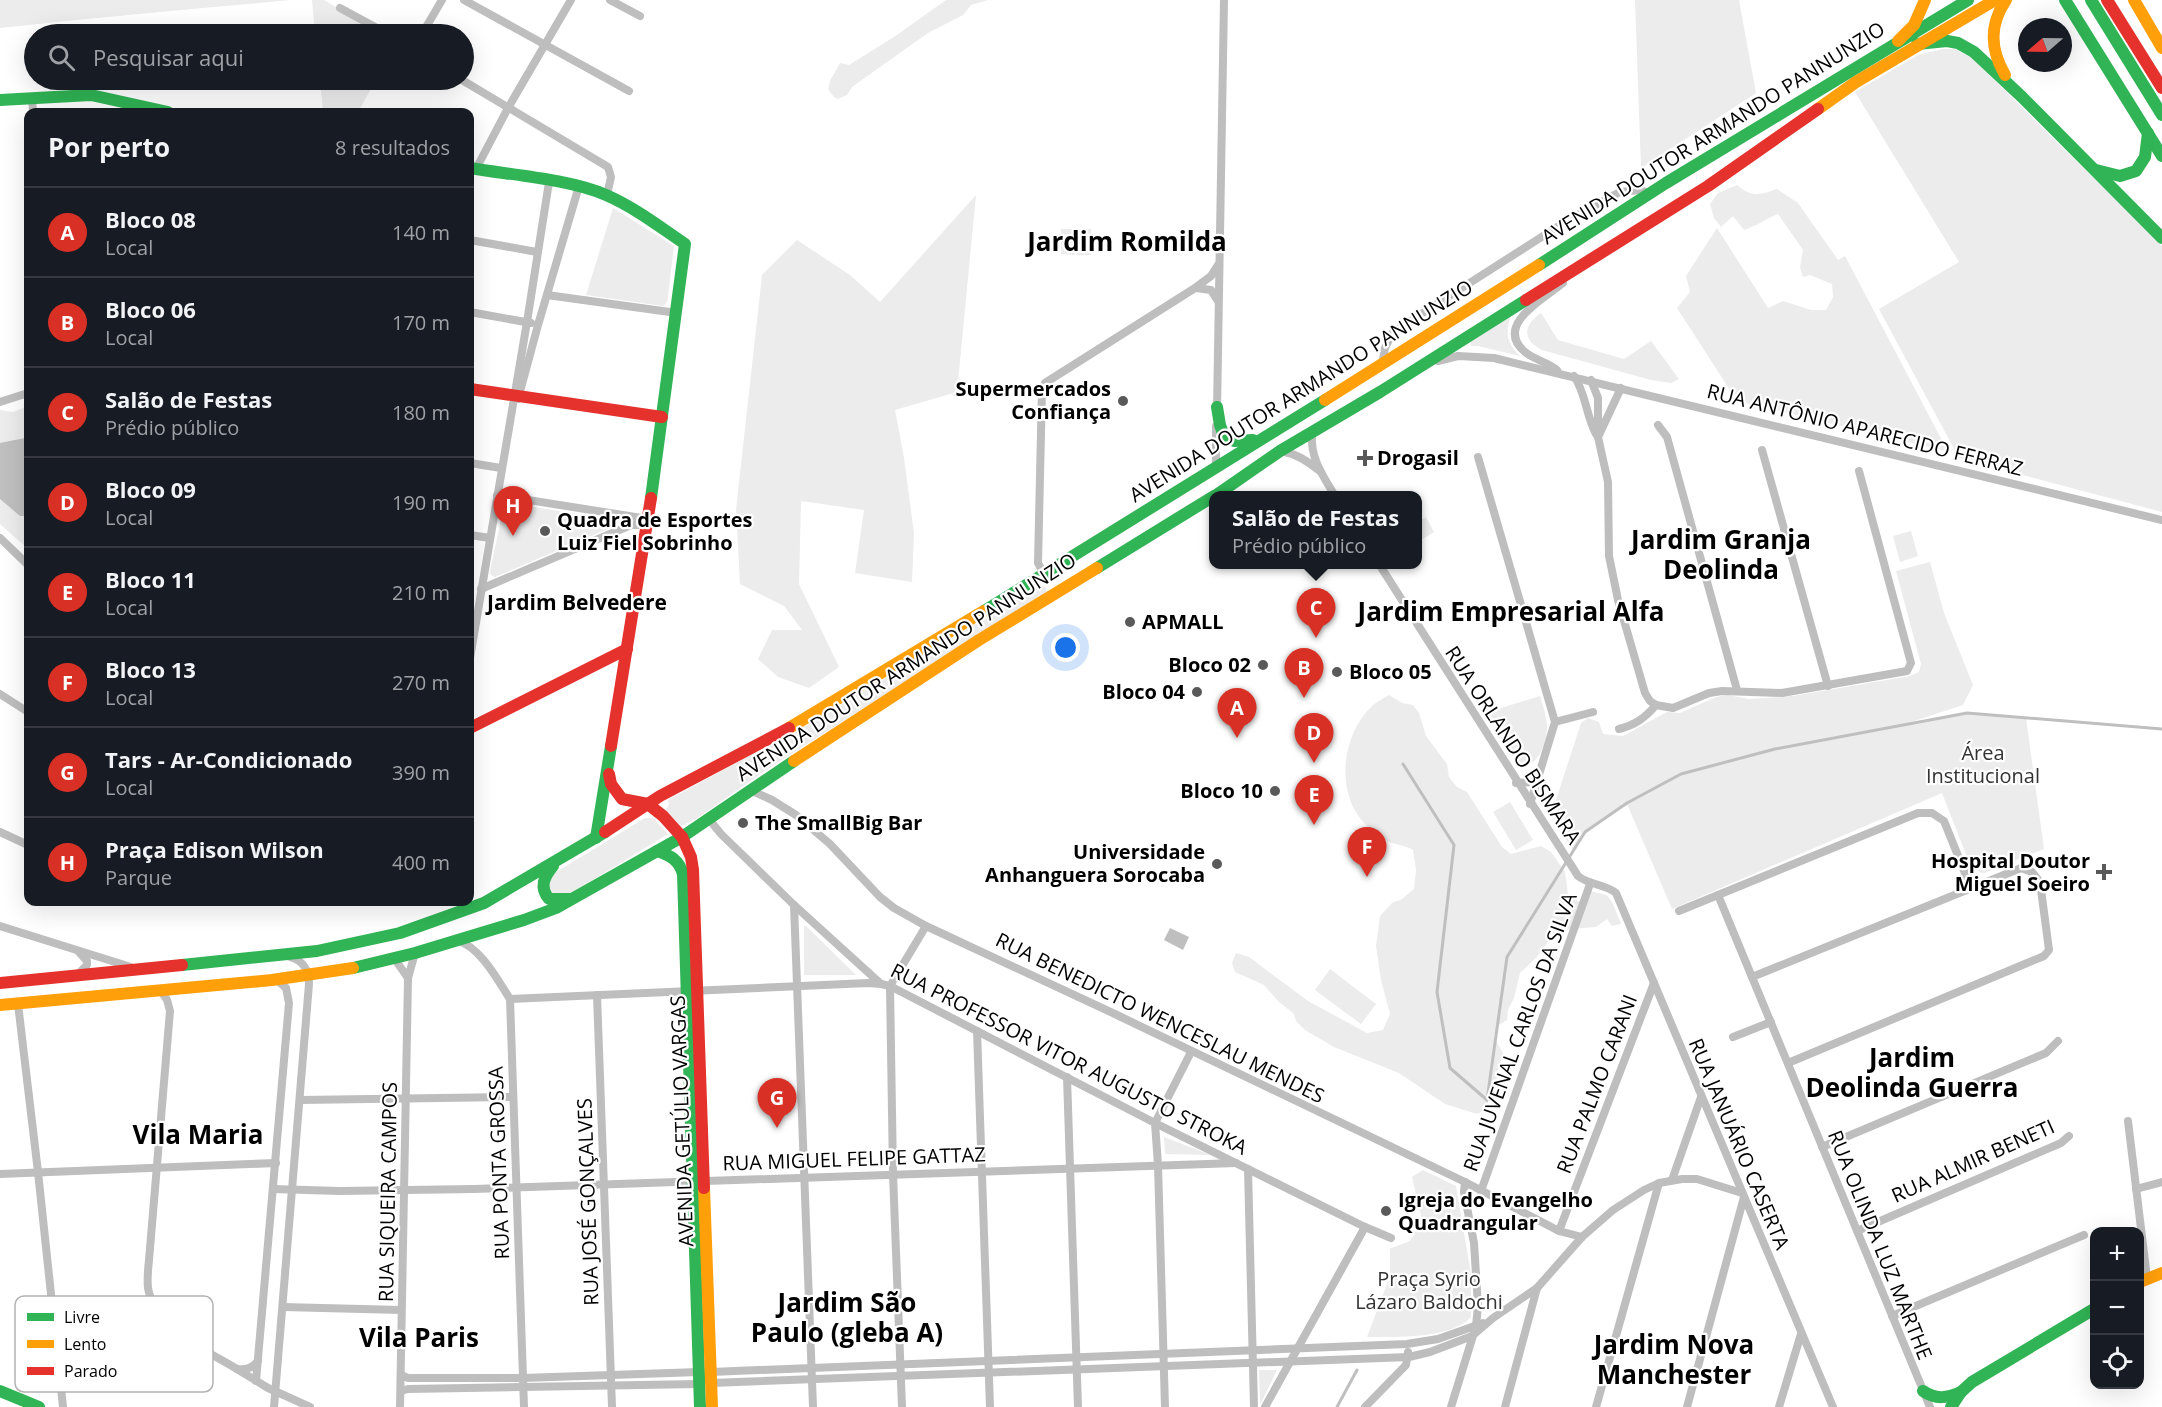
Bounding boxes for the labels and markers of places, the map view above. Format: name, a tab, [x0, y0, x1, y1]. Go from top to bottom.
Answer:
place label: Supermercados Confiança	[955, 375, 1111, 425]
marker: Supermercados Confiança	[1116, 394, 1130, 408]
place label: Drogasil	[1377, 444, 1459, 471]
marker: Drogasil	[1358, 451, 1372, 465]
pin: H	[494, 486, 532, 536]
place label: Quadra de Esportes Luiz Fiel Sobrinho	[557, 506, 753, 556]
marker: Quadra de Esportes Luiz Fiel Sobrinho	[538, 524, 552, 538]
pin: C	[1296, 588, 1336, 638]
place label: APMALL	[1142, 608, 1224, 635]
marker: APMALL	[1123, 615, 1137, 629]
pin: B	[1284, 648, 1324, 698]
place label: Bloco 02	[1168, 651, 1251, 678]
marker: Bloco 02	[1256, 658, 1270, 672]
place label: Bloco 05	[1349, 658, 1432, 685]
marker: Bloco 05	[1330, 665, 1344, 679]
place label: Bloco 04	[1102, 678, 1186, 705]
marker: Bloco 04	[1190, 685, 1204, 699]
pin: A	[1218, 688, 1256, 738]
pin: D	[1294, 714, 1334, 763]
pin: E	[1294, 776, 1334, 825]
place label: Bloco 10	[1180, 777, 1263, 804]
marker: Bloco 10	[1268, 784, 1282, 798]
place label: The SmallBig Bar	[755, 809, 922, 836]
marker: The SmallBig Bar	[736, 816, 750, 830]
pin: F	[1348, 828, 1386, 877]
place label: Universidade Anhanguera Sorocaba	[985, 838, 1205, 888]
place label: Hospital Doutor Miguel Soeiro	[1931, 847, 2090, 897]
marker: Universidade Anhanguera Sorocaba	[1210, 857, 1224, 871]
marker: Hospital Doutor Miguel Soeiro	[2095, 863, 2113, 881]
pin: G	[758, 1078, 796, 1128]
place label: Igreja do Evangelho Quadrangular	[1398, 1186, 1593, 1236]
marker: Igreja do Evangelho Quadrangular	[1379, 1204, 1393, 1218]

